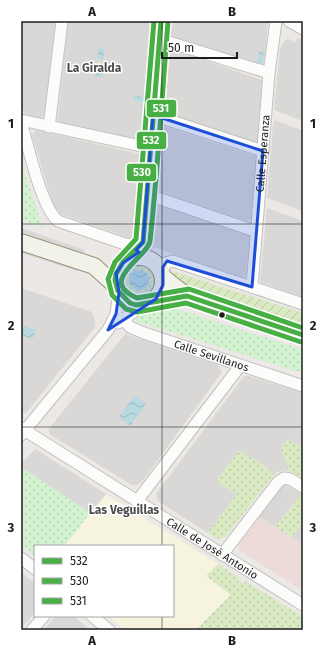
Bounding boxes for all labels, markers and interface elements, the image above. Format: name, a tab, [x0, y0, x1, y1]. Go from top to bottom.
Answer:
text: A	[87, 4, 96, 19]
text: B	[228, 4, 236, 19]
scale bar	[162, 34, 237, 60]
text: 50 m	[168, 41, 194, 55]
district label: La Giralda	[67, 61, 122, 75]
line badge: 531	[146, 99, 177, 118]
text: 531	[153, 102, 169, 115]
street label: Calle Esperanza	[253, 114, 272, 193]
text: 1	[8, 116, 14, 131]
text: 1	[310, 116, 316, 131]
line badge: 532	[136, 131, 167, 150]
text: 532	[142, 134, 160, 147]
line badge: 530	[126, 163, 157, 182]
text: 530	[133, 166, 152, 179]
unlabelled marker	[217, 310, 227, 320]
text: 2	[8, 318, 15, 333]
text: 2	[310, 318, 317, 333]
street label: Calle Sevillanos	[172, 337, 251, 374]
district label: Las Veguillas	[89, 503, 159, 517]
street label: Calle de José Antonio	[164, 515, 261, 582]
text: 3	[7, 520, 15, 535]
text: 3	[309, 520, 317, 535]
legend	[34, 545, 174, 617]
text: 532	[70, 554, 88, 568]
text: 530	[70, 574, 89, 588]
text: 531	[70, 594, 87, 608]
text: A	[87, 633, 96, 648]
text: B	[228, 633, 236, 648]

